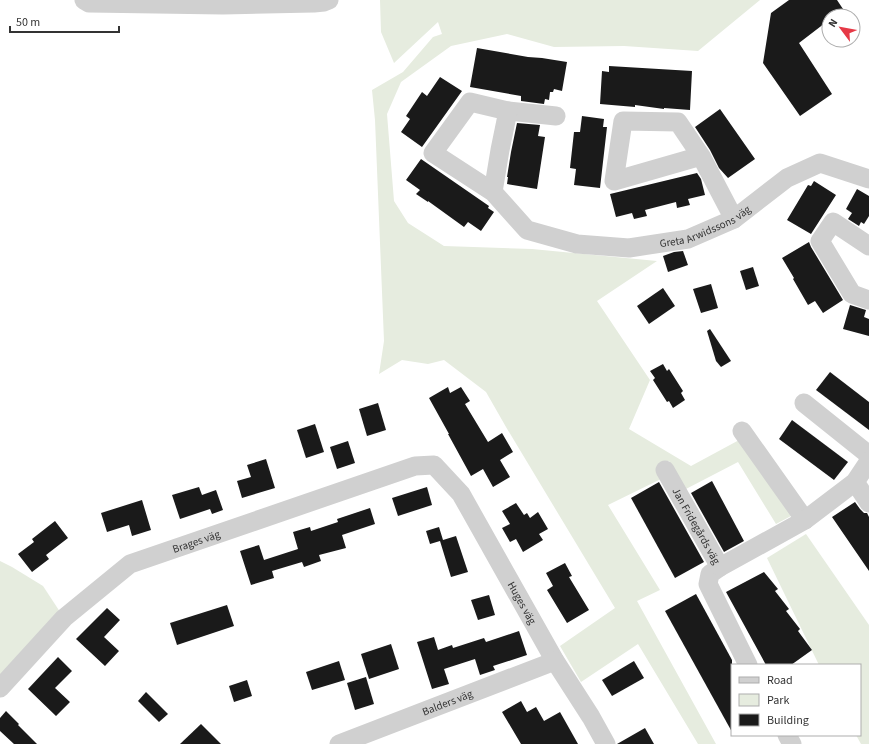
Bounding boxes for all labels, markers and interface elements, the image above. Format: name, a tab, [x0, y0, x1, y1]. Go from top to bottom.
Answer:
scale bar	[10, 8, 119, 34]
north arrow	[821, 8, 861, 48]
text: 50 m	[16, 14, 40, 31]
text: N	[825, 16, 841, 30]
street label: Greta Arwidssons väg	[658, 201, 754, 251]
street label: Jan Fridegårds väg	[669, 485, 724, 567]
street label: Brages väg	[170, 526, 222, 556]
street label: Huges väg	[504, 579, 540, 627]
legend	[731, 664, 861, 736]
text: Road	[767, 672, 793, 689]
street label: Balders väg	[420, 686, 475, 719]
text: Park	[767, 692, 789, 709]
text: Building	[767, 712, 809, 729]

